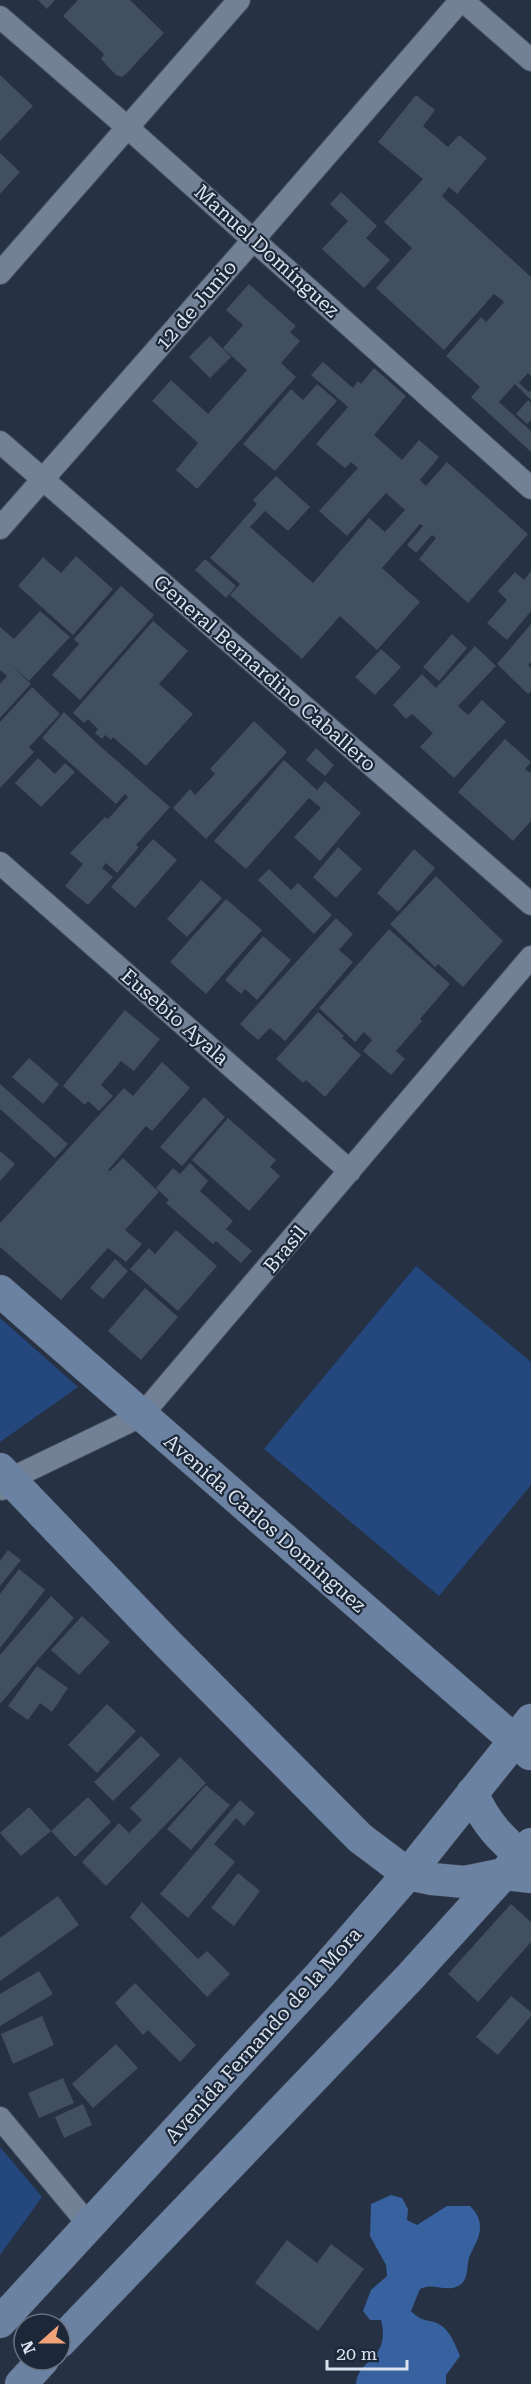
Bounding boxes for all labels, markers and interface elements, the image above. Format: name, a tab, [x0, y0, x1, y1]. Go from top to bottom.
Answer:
street label: Manuel Domínguez	[190, 180, 344, 322]
street label: 12 de Junio	[150, 255, 242, 355]
street label: General Bernardino Caballero	[149, 570, 381, 776]
street label: Eusebio Ayala	[116, 964, 234, 1070]
street label: Brasil	[258, 1220, 312, 1278]
street label: Avenida Carlos Dominguez	[159, 1429, 371, 1617]
street label: Avenida Fernando de la Mora	[160, 1922, 366, 2148]
north arrow	[12, 2312, 72, 2372]
scale bar	[327, 2333, 406, 2371]
text: N	[17, 2338, 40, 2356]
text: 20 m	[336, 2343, 377, 2364]

